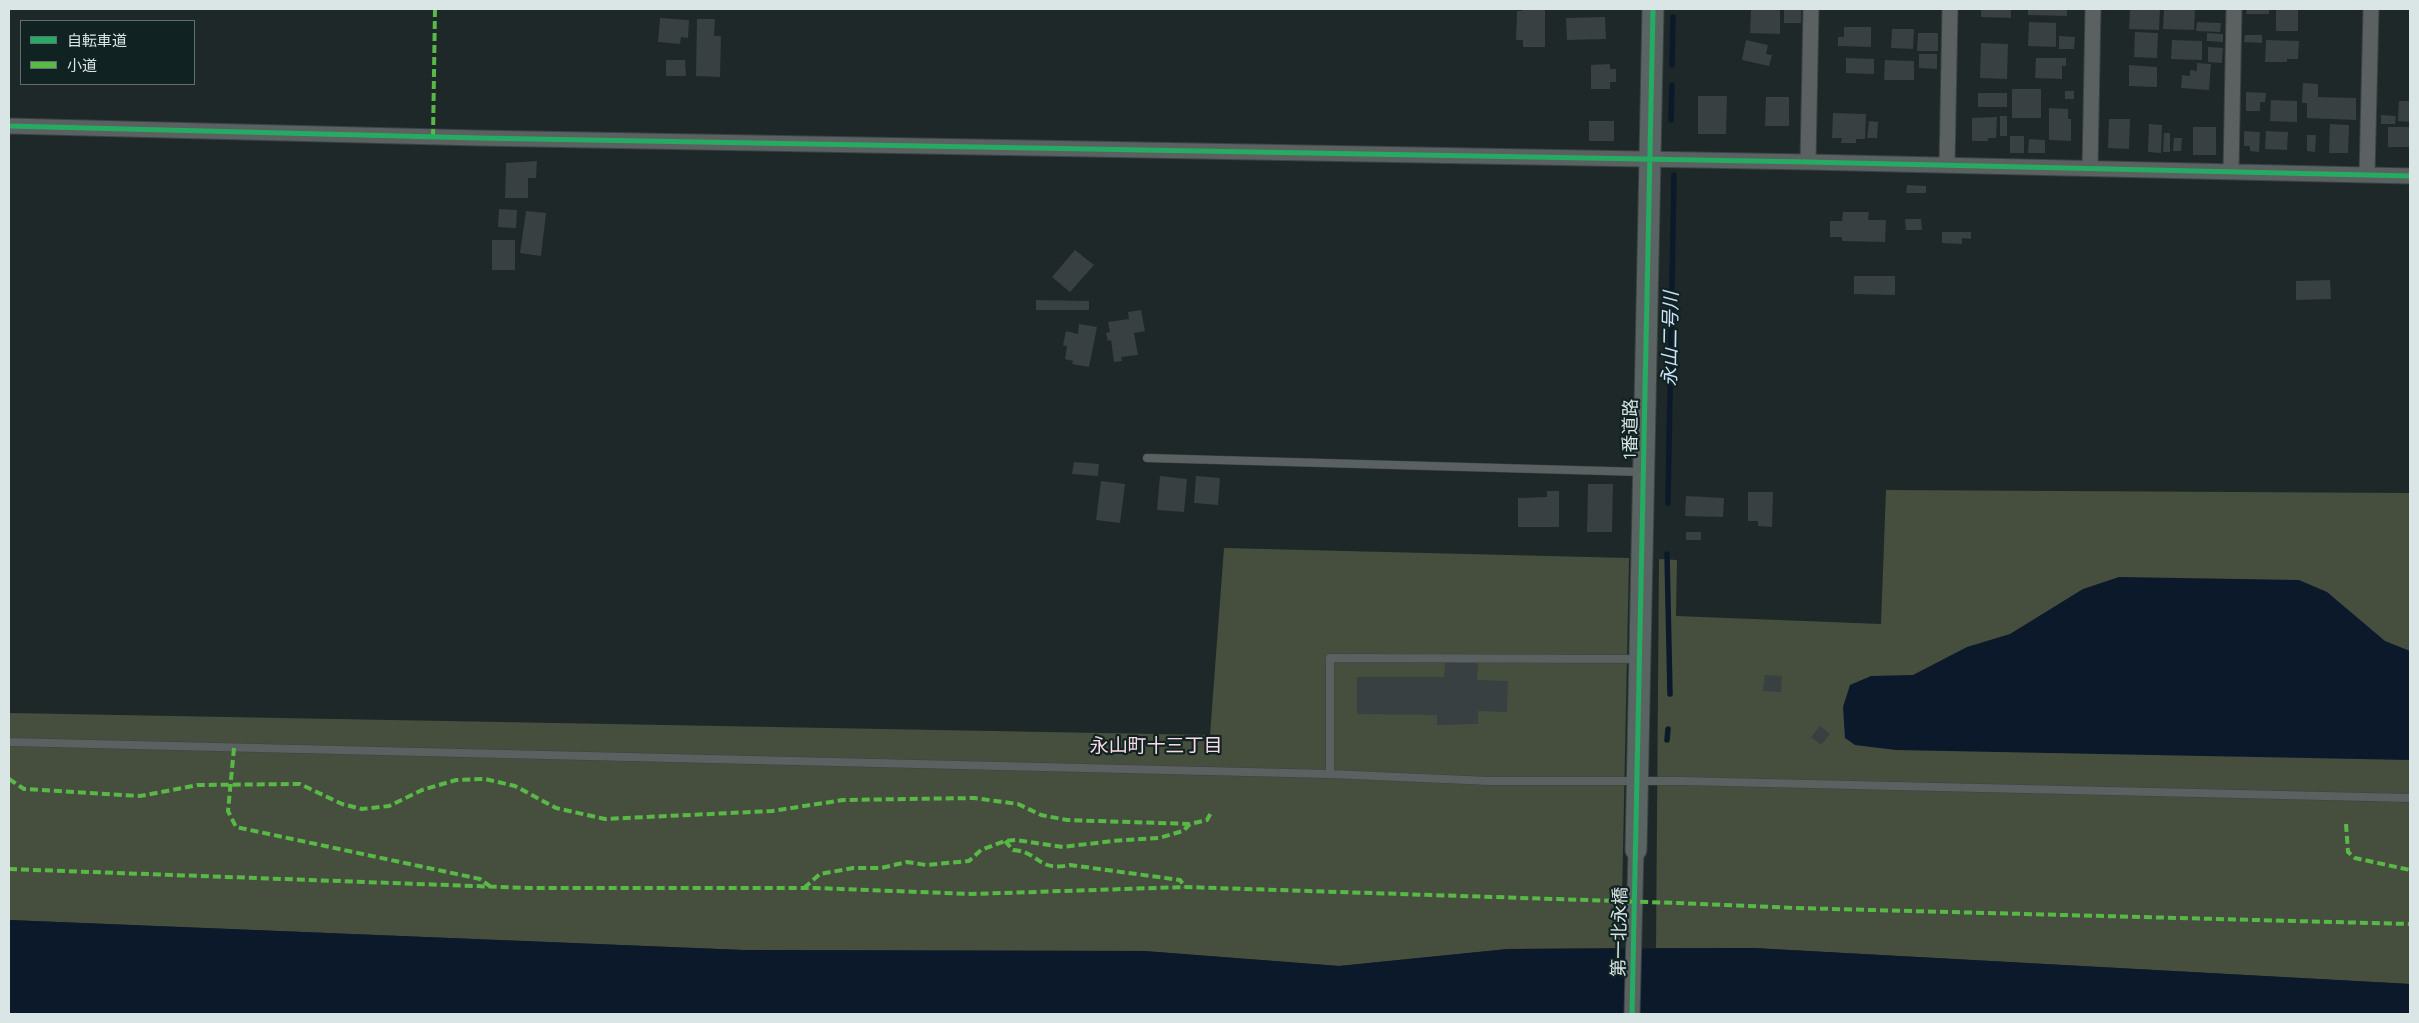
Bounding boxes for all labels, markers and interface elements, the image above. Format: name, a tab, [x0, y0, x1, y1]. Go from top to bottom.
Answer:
legend	[20, 20, 195, 85]
text: 自転車道	[67, 31, 127, 50]
text: 小道	[67, 56, 97, 75]
water label: 永山二号川	[1659, 291, 1683, 387]
street label: 1番道路	[1620, 398, 1642, 460]
district label: 永山町十三丁目	[1090, 735, 1222, 757]
street label: 第一北永橋	[1608, 887, 1632, 977]

